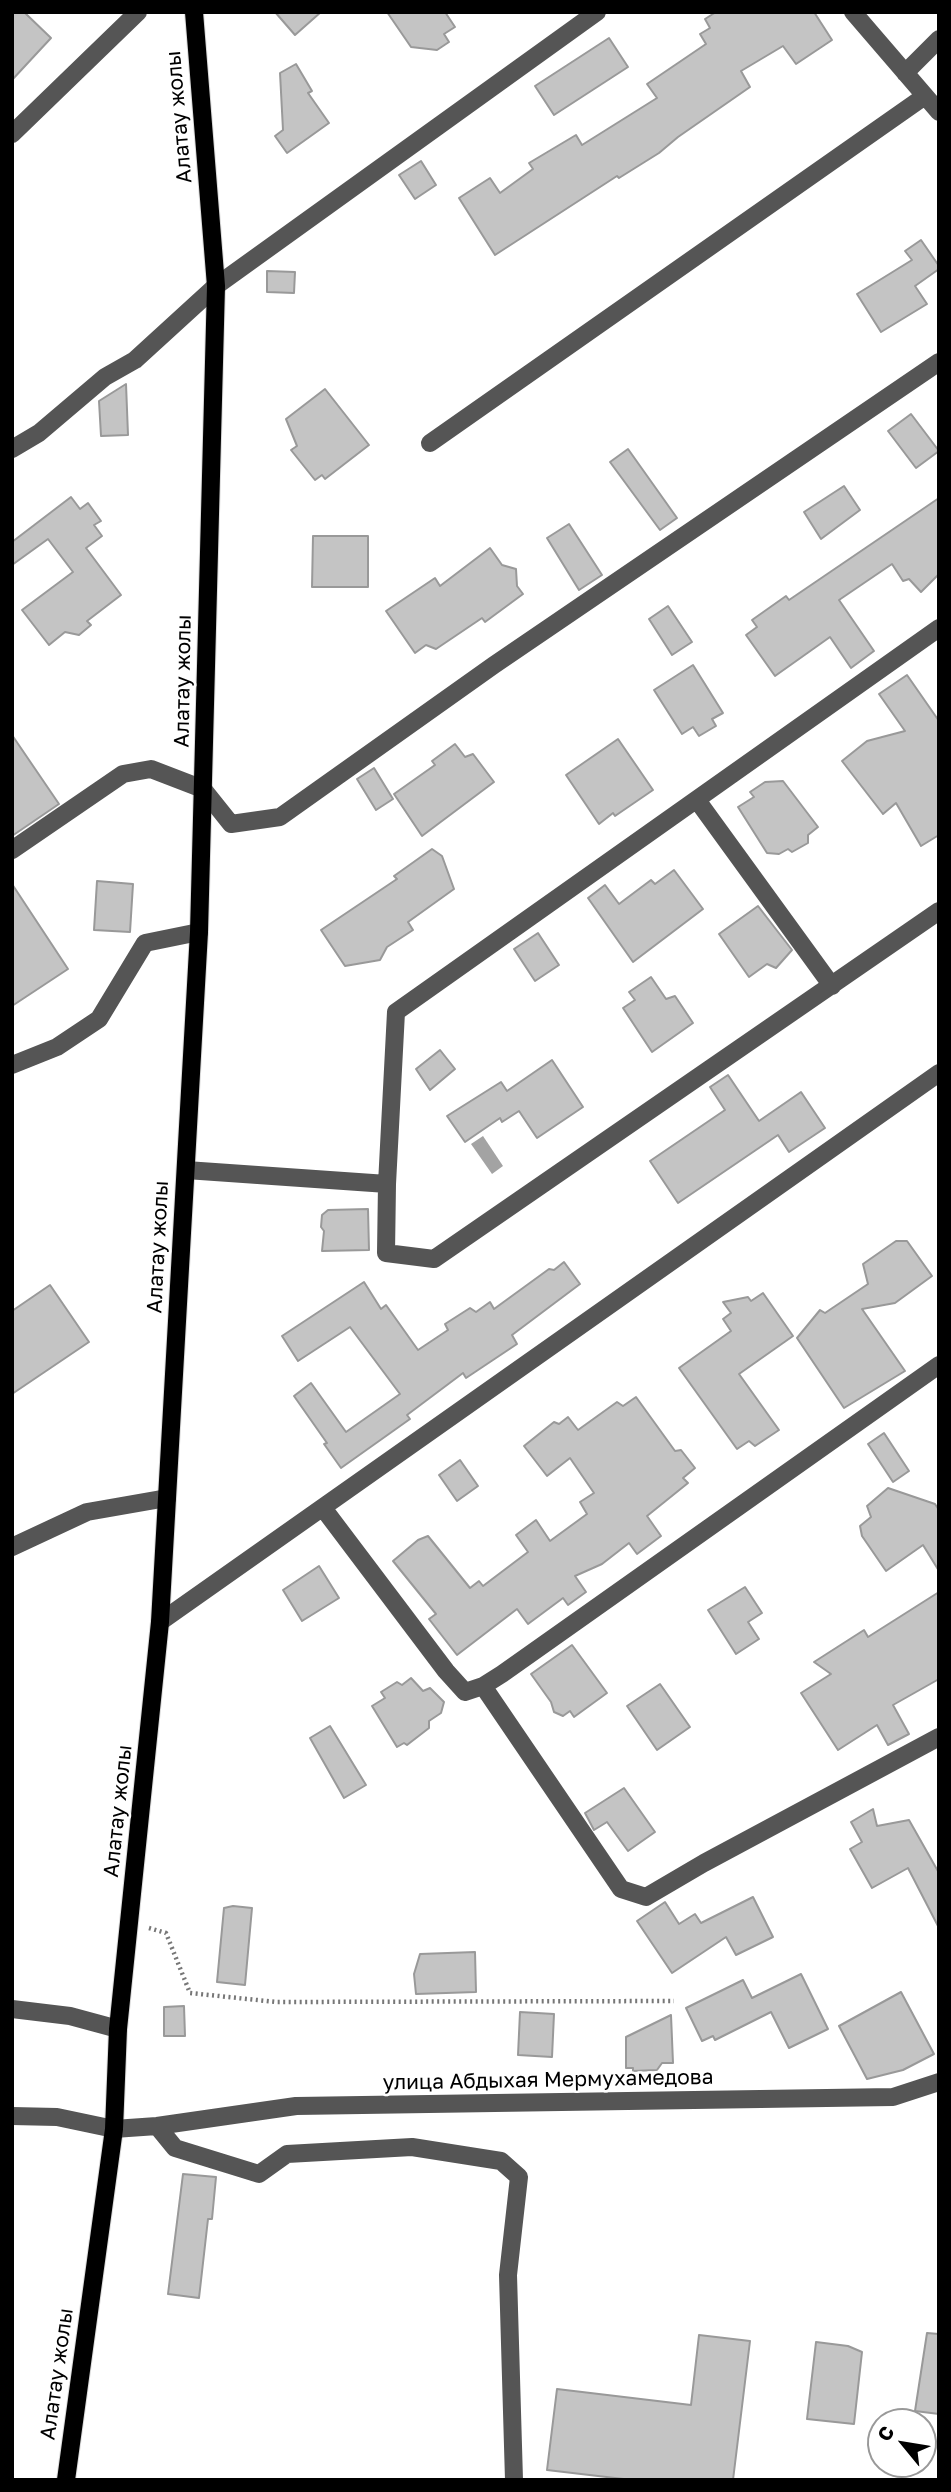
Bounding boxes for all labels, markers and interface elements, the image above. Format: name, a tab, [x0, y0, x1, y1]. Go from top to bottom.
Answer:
street label: Алатау жолы	[161, 50, 197, 184]
street label: Алатау жолы	[169, 614, 197, 748]
street label: Алатау жолы	[142, 1180, 174, 1314]
street label: Алатау жолы	[99, 1743, 137, 1879]
street label: улица Абдыхая Мермухамедова	[382, 2065, 714, 2095]
street label: Алатау жолы	[35, 2306, 79, 2442]
north arrow	[867, 2408, 937, 2478]
text: С	[872, 2422, 898, 2445]

